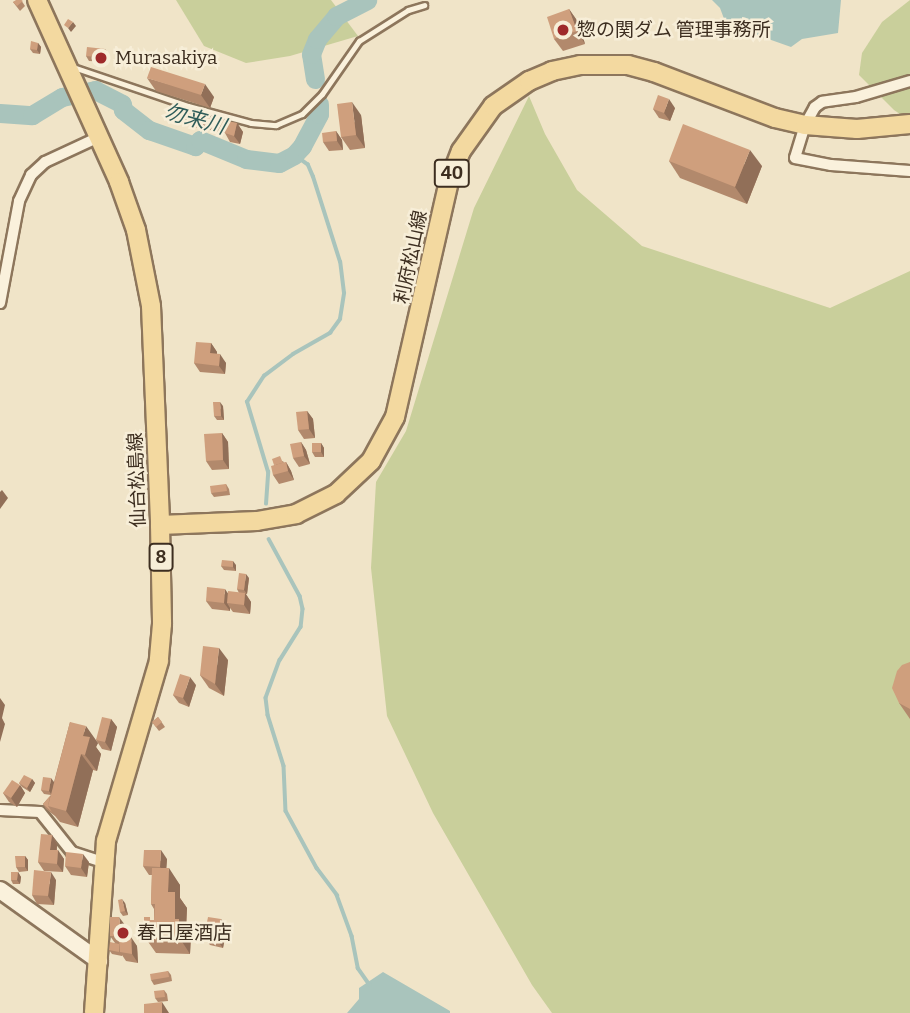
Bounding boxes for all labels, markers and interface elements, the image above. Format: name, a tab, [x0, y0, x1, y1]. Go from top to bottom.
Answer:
place label: 惣の関ダム 管理事務所	[577, 19, 771, 41]
marker: 惣の関ダム 管理事務所	[555, 22, 571, 38]
place label: Murasakiya	[115, 47, 217, 69]
marker: Murasakiya	[93, 50, 109, 66]
water label: 勿来川	[161, 99, 229, 139]
road number: 40	[433, 158, 471, 188]
street label: 利府松山線	[390, 208, 432, 306]
street label: 仙台松島線	[124, 432, 150, 528]
road number: 8	[147, 542, 175, 572]
place label: 春日屋酒店	[137, 922, 232, 944]
marker: 春日屋酒店	[115, 925, 131, 941]

